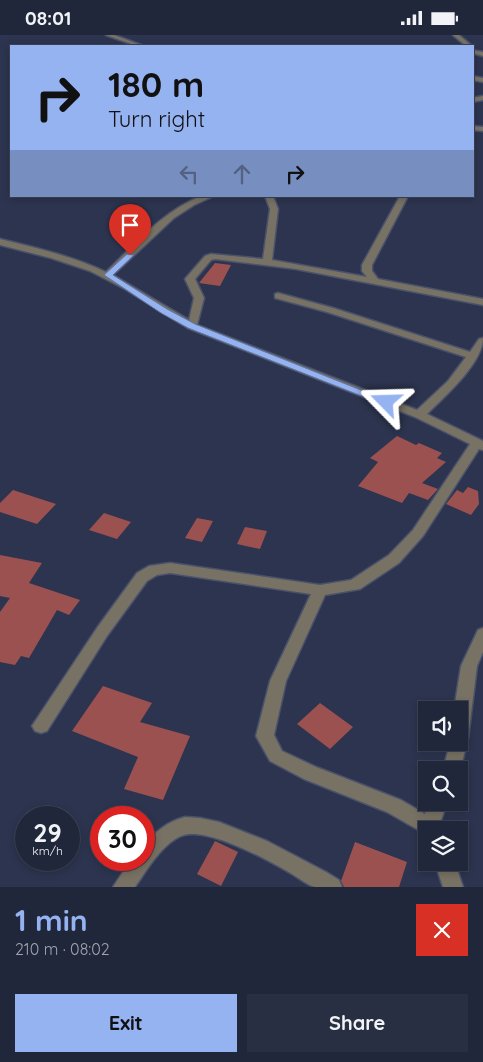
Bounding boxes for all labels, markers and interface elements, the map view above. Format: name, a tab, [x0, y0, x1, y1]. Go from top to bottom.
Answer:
text: 08:01	[25, 6, 71, 30]
text: 180 m	[108, 62, 204, 106]
icon: right	[25, 65, 90, 130]
text: Turn right	[108, 105, 205, 133]
icon: left	[175, 160, 203, 188]
icon: ahead	[228, 160, 256, 188]
icon: right	[281, 160, 309, 188]
pin	[109, 204, 151, 255]
icon: arrive	[116, 211, 144, 239]
position arrow	[359, 375, 411, 427]
map controls	[418, 701, 468, 871]
button: sound	[418, 701, 468, 751]
button: search	[418, 761, 468, 811]
speed limit sign: 30	[90, 806, 155, 871]
text: 29	[33, 817, 62, 848]
button: layers	[418, 821, 468, 871]
text: km/h	[32, 843, 63, 858]
text: 1 min	[15, 901, 88, 939]
button: close	[416, 904, 468, 956]
text: 210 m · 08:02	[15, 939, 110, 959]
button: Exit	[15, 994, 237, 1052]
button: Share	[247, 994, 468, 1052]

